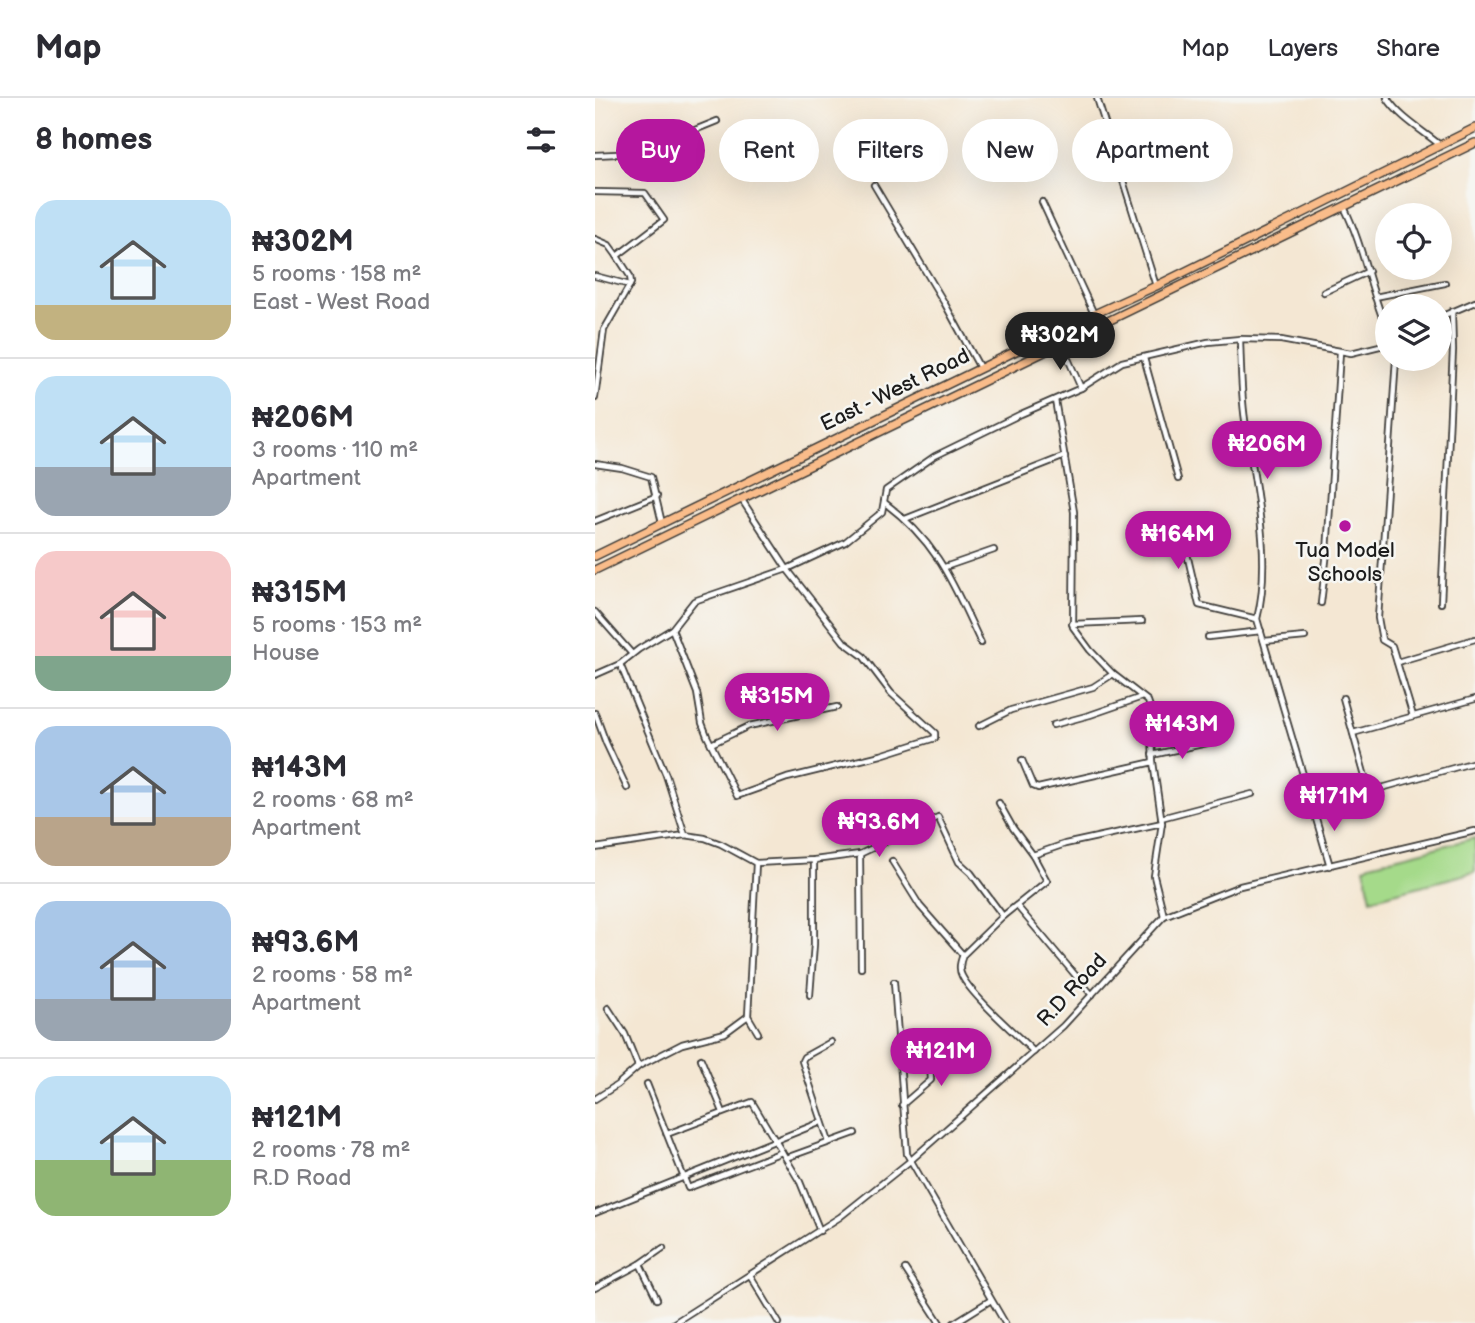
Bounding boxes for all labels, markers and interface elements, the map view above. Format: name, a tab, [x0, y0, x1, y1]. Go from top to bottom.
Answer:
text: Map	[35, 28, 101, 68]
text: Map	[1181, 34, 1229, 63]
text: Layers	[1267, 34, 1338, 63]
text: Share	[1376, 34, 1440, 63]
chip: Buy	[616, 119, 705, 182]
chip: Rent	[719, 119, 819, 182]
chip: Filters	[833, 119, 948, 182]
chip: New	[962, 119, 1058, 182]
chip: Apartment	[1072, 119, 1233, 182]
icon: filters	[522, 121, 560, 159]
text: 8 homes	[35, 122, 152, 158]
map controls	[1375, 203, 1452, 371]
button: locate	[1375, 203, 1452, 280]
text: ₦302M	[252, 224, 354, 260]
icon: home	[91, 228, 175, 312]
text: 5 rooms · 158 m²	[252, 260, 421, 288]
text: East - West Road	[252, 288, 430, 316]
button: layers	[1375, 294, 1452, 371]
pin: ₦302M	[1011, 313, 1109, 372]
text: ₦302M	[1021, 321, 1099, 349]
street label: East - West Road	[816, 343, 974, 437]
text: ₦206M	[252, 400, 354, 436]
icon: home	[91, 404, 175, 488]
pin: ₦206M	[1218, 422, 1316, 481]
text: ₦206M	[1228, 430, 1306, 458]
text: 3 rooms · 110 m²	[252, 436, 418, 464]
text: Apartment	[252, 464, 361, 492]
pin: ₦164M	[1129, 512, 1227, 571]
marker: Tua Model Schools	[1337, 518, 1353, 534]
text: ₦164M	[1141, 520, 1215, 548]
place label: Tua Model Schools	[1295, 538, 1395, 587]
text: ₦315M	[252, 575, 347, 611]
icon: home	[91, 579, 175, 663]
text: 5 rooms · 153 m²	[252, 611, 422, 639]
text: House	[252, 639, 319, 667]
pin: ₦315M	[728, 674, 826, 733]
text: ₦315M	[741, 682, 813, 710]
pin: ₦143M	[1133, 702, 1231, 761]
text: ₦143M	[1145, 710, 1219, 738]
text: ₦143M	[252, 750, 347, 786]
icon: home	[91, 754, 175, 838]
pin: ₦171M	[1285, 774, 1383, 833]
text: ₦171M	[1300, 782, 1368, 810]
text: 2 rooms · 68 m²	[252, 786, 414, 814]
pin: ₦93.6M	[822, 800, 936, 859]
text: ₦93.6M	[838, 808, 920, 836]
text: Apartment	[252, 814, 361, 842]
text: ₦93.6M	[252, 925, 359, 961]
icon: home	[91, 929, 175, 1013]
street label: R.D Road	[1032, 948, 1112, 1032]
text: 2 rooms · 58 m²	[252, 961, 413, 989]
text: Apartment	[252, 989, 361, 1017]
pin: ₦121M	[892, 1028, 990, 1088]
text: ₦121M	[906, 1037, 976, 1065]
text: ₦121M	[252, 1100, 342, 1136]
icon: home	[91, 1104, 175, 1188]
text: 2 rooms · 78 m²	[252, 1136, 410, 1164]
text: R.D Road	[252, 1164, 351, 1192]

